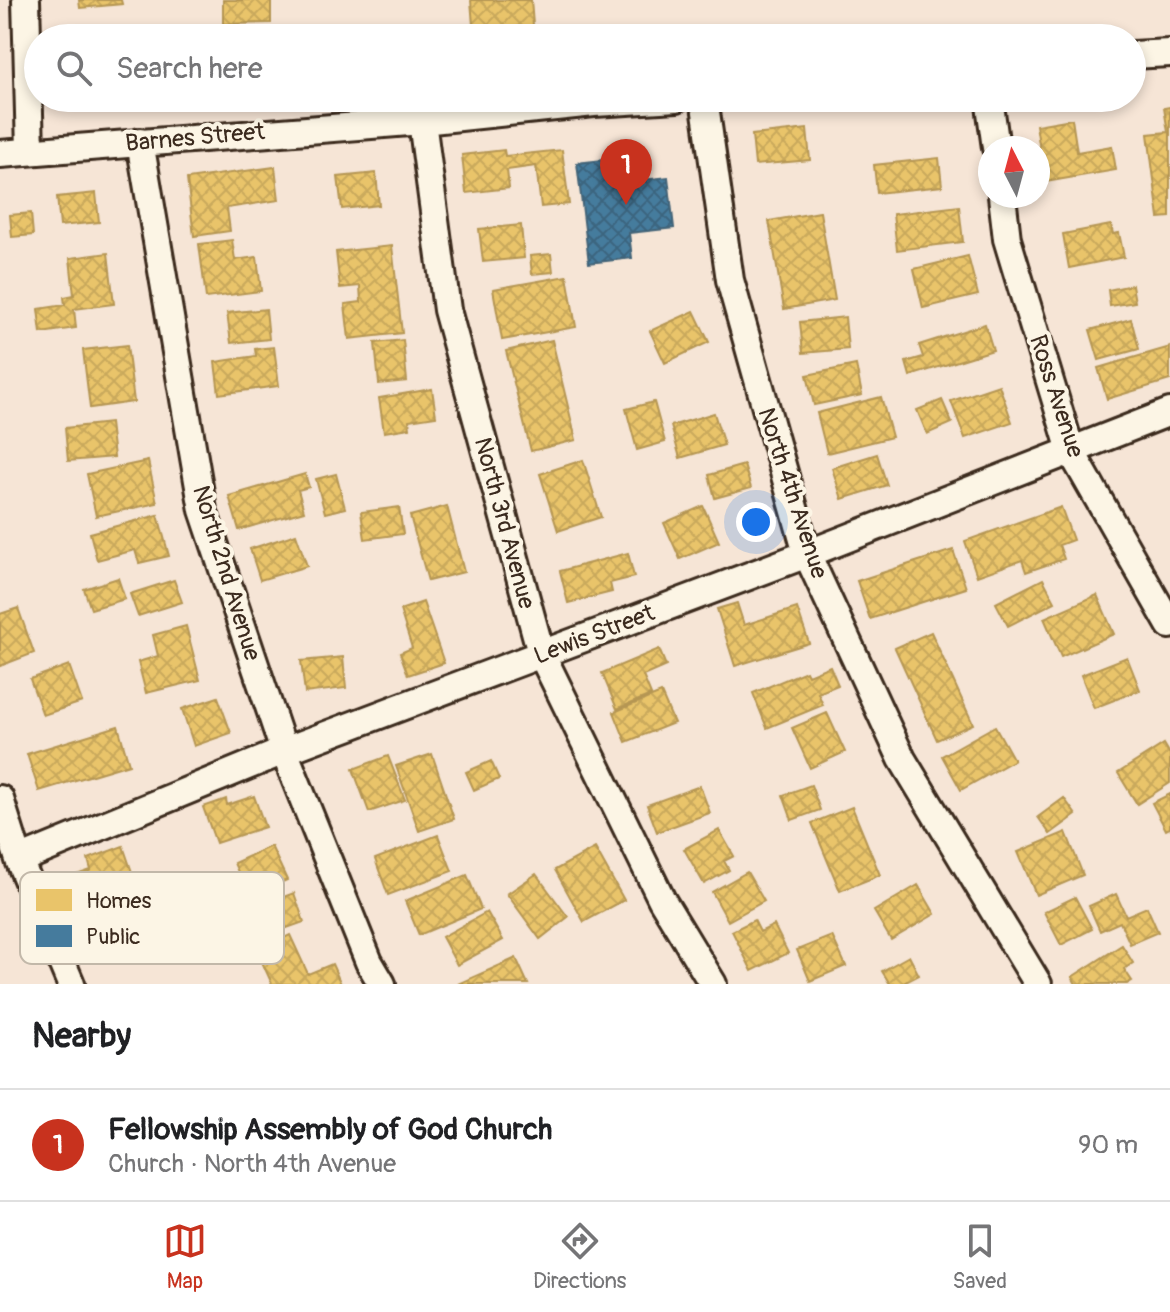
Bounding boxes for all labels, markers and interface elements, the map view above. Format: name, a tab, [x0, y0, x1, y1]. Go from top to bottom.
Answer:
search box	[24, 24, 1146, 112]
icon: search	[52, 46, 96, 90]
text: Search here	[116, 50, 263, 87]
street label: Barnes Street	[124, 117, 266, 158]
north arrow	[978, 136, 1050, 208]
pin: 1	[600, 139, 652, 205]
street label: Ross Avenue	[1023, 331, 1090, 461]
street label: North 4th Avenue	[751, 404, 834, 582]
street label: North 3rd Avenue	[468, 434, 541, 612]
street label: North 2nd Avenue	[186, 482, 267, 664]
your location	[736, 502, 776, 542]
street label: Lewis Street	[530, 598, 659, 671]
legend	[20, 872, 284, 964]
text: Homes	[86, 887, 151, 915]
text: Public	[86, 923, 140, 951]
text: Nearby	[32, 1015, 131, 1058]
text: Fellowship Assembly of God Church	[108, 1111, 552, 1148]
text: 1	[53, 1129, 63, 1161]
text: 90 m	[1078, 1129, 1138, 1161]
text: Church · North 4th Avenue	[108, 1148, 396, 1180]
tab: Map	[163, 1219, 207, 1295]
tab: Directions	[533, 1219, 626, 1295]
tab: Saved	[952, 1219, 1007, 1295]

